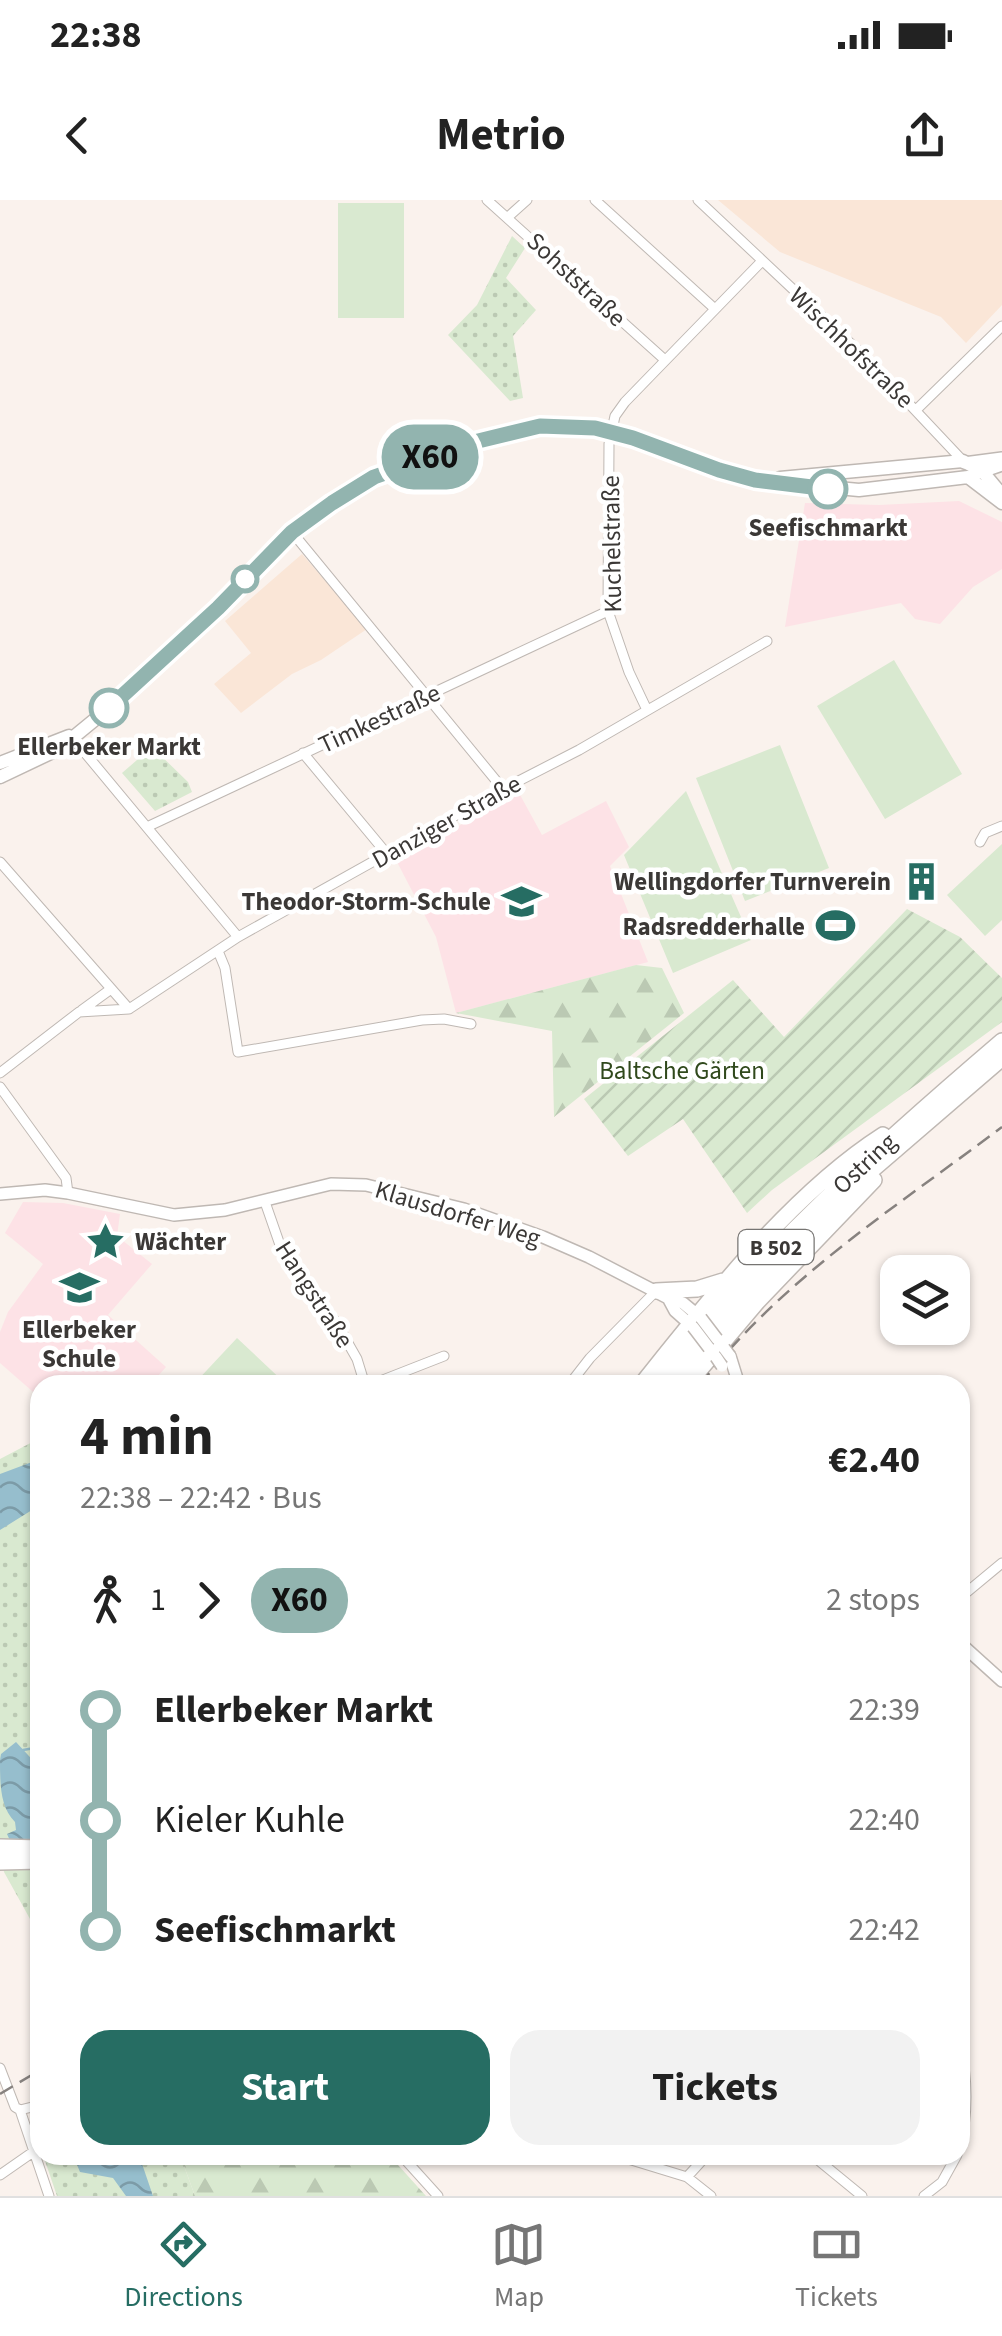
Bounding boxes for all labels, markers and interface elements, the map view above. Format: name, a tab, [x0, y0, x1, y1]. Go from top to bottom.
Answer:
text: 22:38	[50, 8, 142, 62]
text: Metrio	[436, 103, 566, 167]
icon: back	[50, 108, 105, 163]
icon: share	[897, 108, 952, 163]
street label: Sohststraße	[518, 224, 634, 335]
street label: Wischhofstraße	[781, 279, 922, 417]
line badge: X60	[372, 424, 488, 490]
text: X60	[402, 432, 458, 482]
marker: Seefischmarkt	[809, 470, 847, 508]
street label: Kuchelstraße	[593, 475, 631, 613]
place label: Seefischmarkt	[748, 510, 908, 546]
unlabelled marker	[232, 566, 258, 592]
street label: Timkestraße	[313, 675, 446, 763]
marker: Ellerbeker Markt	[90, 689, 128, 727]
place label: Ellerbeker Markt	[17, 729, 201, 765]
street label: Danziger Straße	[365, 766, 528, 878]
building icon: Wellingdorfer Turnverein	[900, 860, 942, 902]
place label: Wellingdorfer Turnverein	[614, 864, 891, 900]
school or university icon: Theodor-Storm-Schule	[500, 880, 542, 922]
place label: Theodor-Storm-Schule	[242, 884, 491, 920]
sports icon: Radsredderhalle	[814, 905, 856, 947]
place label: Radsredderhalle	[622, 909, 805, 945]
park label: Baltsche Gärten	[599, 1053, 765, 1089]
street label: Ostring	[825, 1124, 905, 1203]
street label: Klausdorfer Weg	[371, 1172, 545, 1256]
place icon: Wächter	[84, 1220, 126, 1262]
place label: Wächter	[135, 1224, 226, 1260]
road number: B 502	[738, 1230, 814, 1264]
street label: Hangstraße	[266, 1234, 362, 1355]
map controls	[880, 1255, 970, 1345]
button: layers	[880, 1255, 970, 1345]
school or university icon: Ellerbeker Schule	[58, 1267, 100, 1309]
place label: Ellerbeker Schule	[22, 1312, 136, 1377]
text: 4 min	[80, 1398, 214, 1476]
text: €2.40	[828, 1433, 920, 1487]
text: 22:38 – 22:42 · Bus	[80, 1475, 322, 1521]
icon: walk	[80, 1573, 135, 1628]
icon: forward	[181, 1573, 236, 1628]
text: X60	[271, 1575, 328, 1625]
text: 1	[150, 1577, 166, 1623]
text: 2 stops	[826, 1577, 920, 1623]
text: Ellerbeker Markt	[154, 1683, 433, 1737]
text: 22:39	[848, 1687, 920, 1733]
text: Kieler Kuhle	[154, 1793, 345, 1847]
text: 22:40	[848, 1797, 920, 1843]
text: Seefischmarkt	[154, 1903, 396, 1957]
text: 22:42	[848, 1907, 920, 1953]
button: Start	[80, 2030, 490, 2145]
button: Tickets	[510, 2030, 920, 2145]
tab: Directions	[124, 2217, 243, 2317]
tab: Map	[491, 2217, 546, 2317]
tab: Tickets	[795, 2217, 878, 2317]

